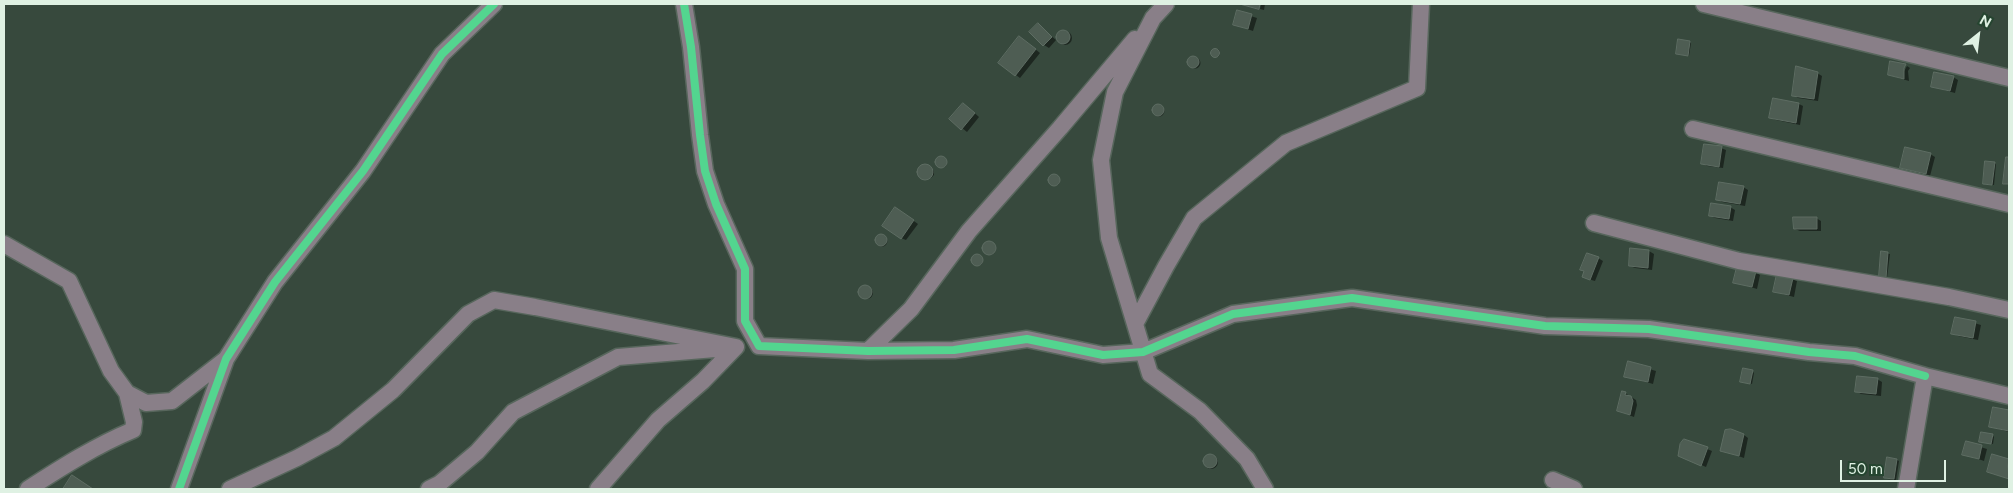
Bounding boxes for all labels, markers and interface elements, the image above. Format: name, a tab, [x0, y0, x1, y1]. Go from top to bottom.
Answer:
north arrow	[1953, 10, 2003, 60]
text: N	[1977, 11, 1994, 31]
scale bar	[1843, 450, 1949, 482]
text: 50 m	[1848, 460, 1883, 478]

